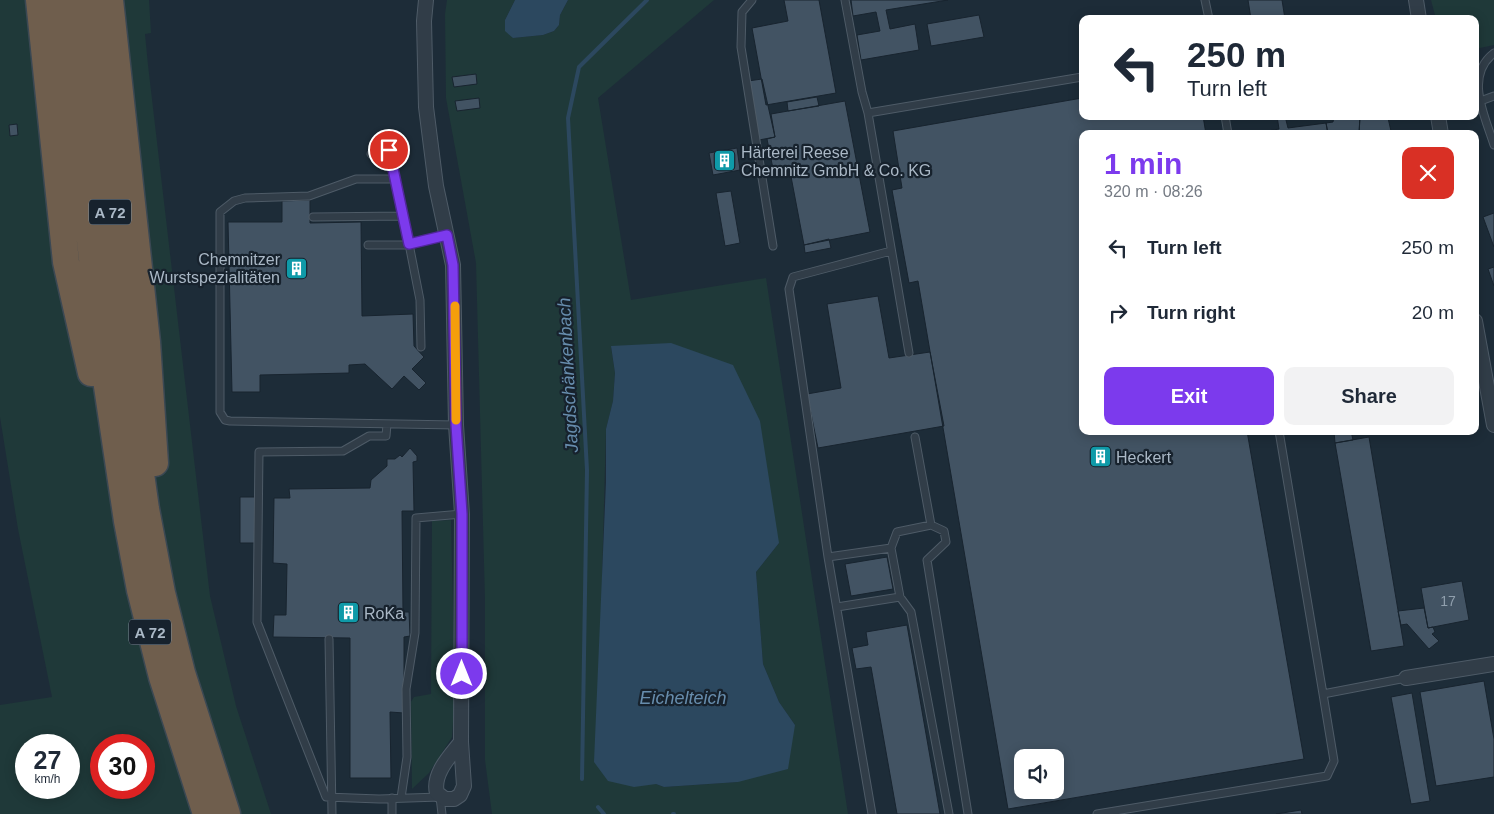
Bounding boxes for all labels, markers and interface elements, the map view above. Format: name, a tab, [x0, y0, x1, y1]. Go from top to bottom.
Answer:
icon: left	[1104, 35, 1169, 100]
text: 250 m	[1187, 35, 1286, 74]
text: Turn left	[1187, 76, 1267, 101]
pin	[368, 129, 410, 171]
icon: arrive	[375, 136, 403, 164]
place label: Härterei Reese Chemnitz GmbH & Co. KG	[741, 144, 931, 179]
text: 1 min	[1104, 147, 1182, 180]
button: close	[1402, 147, 1454, 199]
building icon: Härterei Reese Chemnitz GmbH & Co. KG	[713, 149, 737, 173]
text: 320 m · 08:26	[1104, 183, 1203, 200]
road number: A 72	[89, 200, 131, 224]
icon: left	[1104, 234, 1132, 262]
text: Turn left	[1147, 237, 1222, 258]
text: 250 m	[1401, 237, 1454, 258]
place label: Chemnitzer Wurstspezialitäten	[150, 251, 281, 286]
building icon: Chemnitzer Wurstspezialitäten	[284, 256, 308, 280]
water label: Jagdschänkenbach	[554, 297, 582, 454]
icon: right	[1104, 299, 1132, 327]
text: Turn right	[1147, 302, 1235, 323]
text: 20 m	[1412, 302, 1454, 323]
button: Exit	[1104, 367, 1274, 425]
button: Share	[1284, 367, 1454, 425]
building icon: Heckert	[1088, 445, 1112, 469]
place label: Heckert	[1116, 449, 1172, 466]
house number: 17	[1440, 593, 1456, 609]
building icon: RoKa	[336, 601, 360, 625]
place label: RoKa	[364, 605, 404, 622]
road number: A 72	[129, 620, 171, 644]
position arrow	[435, 647, 487, 699]
water label: Eichelteich	[639, 688, 727, 708]
speed limit sign: 30	[90, 734, 155, 799]
text: 27	[34, 746, 61, 774]
map controls	[1014, 749, 1064, 799]
button: sound	[1014, 749, 1064, 799]
text: km/h	[34, 772, 61, 786]

